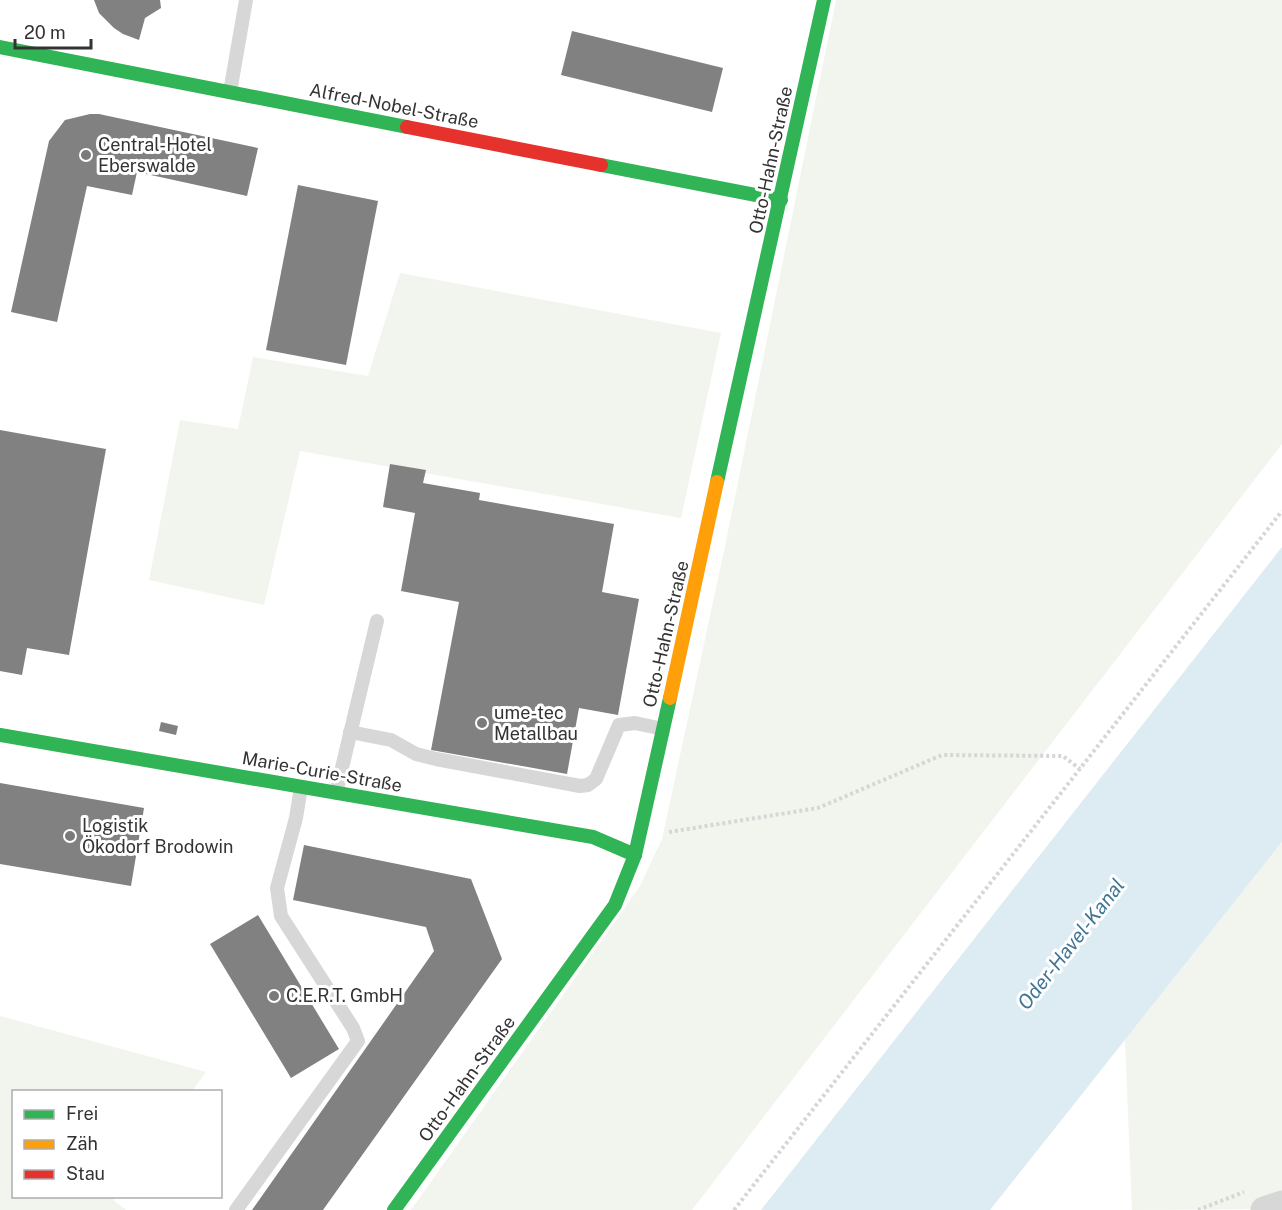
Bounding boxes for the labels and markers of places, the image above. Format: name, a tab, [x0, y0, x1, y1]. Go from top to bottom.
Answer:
place label: Central-Hotel Eberswalde	[98, 134, 212, 176]
marker: Central-Hotel Eberswalde	[79, 148, 93, 162]
place label: ume-tec Metallbau	[494, 702, 578, 744]
marker: ume-tec Metallbau	[475, 716, 489, 730]
place label: Logistik Ökodorf Brodowin	[82, 815, 234, 857]
marker: Logistik Ökodorf Brodowin	[63, 829, 77, 843]
place label: C.E.R.T. GmbH	[286, 985, 403, 1006]
marker: C.E.R.T. GmbH	[267, 989, 281, 1003]

